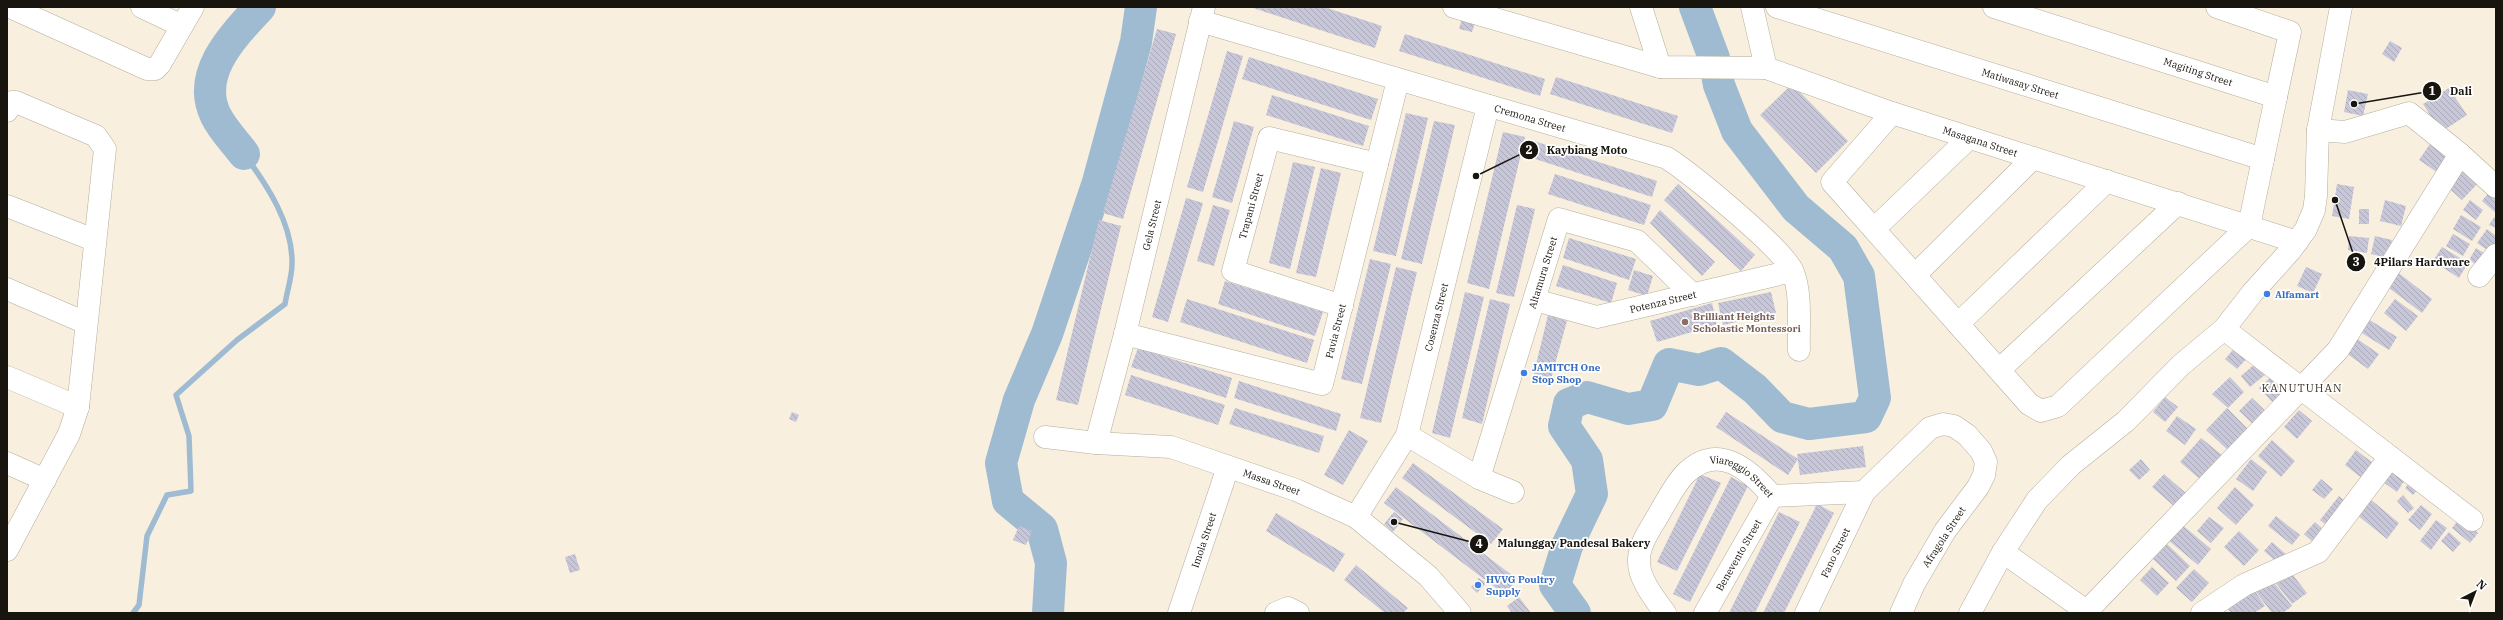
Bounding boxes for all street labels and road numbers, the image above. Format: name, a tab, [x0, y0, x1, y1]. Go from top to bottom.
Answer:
street label: Magiting Street	[2162, 55, 2235, 89]
street label: Matiwasay Street	[1980, 65, 2061, 101]
street label: Cremona Street	[1493, 101, 1568, 135]
street label: Masagana Street	[1941, 123, 2020, 159]
street label: Trapani Street	[1235, 171, 1266, 240]
street label: Gela Street	[1139, 198, 1164, 252]
street label: Altamura Street	[1525, 234, 1560, 310]
street label: Cosenza Street	[1421, 281, 1451, 352]
street label: Potenza Street	[1628, 287, 1698, 316]
street label: Pavia Street	[1322, 302, 1348, 360]
street label: Viareggio Street	[1709, 453, 1777, 500]
street label: Massa Street	[1241, 466, 1303, 498]
street label: Afragola Street	[1919, 504, 1969, 570]
street label: Imola Street	[1188, 510, 1219, 569]
street label: Benevento Street	[1713, 516, 1764, 593]
street label: Fano Street	[1817, 525, 1853, 580]

